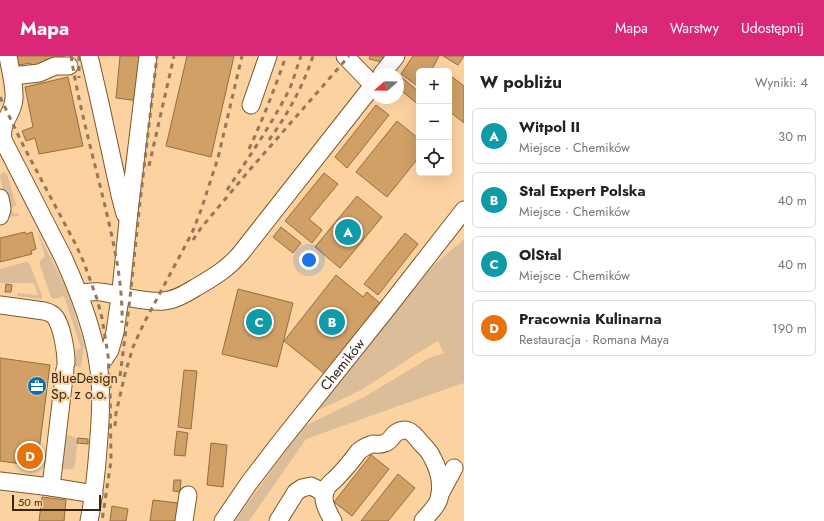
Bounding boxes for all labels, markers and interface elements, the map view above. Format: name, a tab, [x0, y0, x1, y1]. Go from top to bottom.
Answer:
text: Mapa	[20, 15, 69, 42]
text: Mapa	[615, 18, 648, 38]
text: Warstwy	[670, 18, 719, 38]
text: Udostępnij	[741, 18, 804, 38]
north arrow	[368, 68, 404, 104]
map controls	[416, 68, 452, 176]
button: +	[416, 68, 452, 104]
text: W pobliżu	[480, 70, 562, 94]
text: Wyniki: 4	[755, 73, 808, 92]
button: −	[416, 104, 452, 140]
text: Witpol II	[519, 116, 580, 138]
text: A	[489, 127, 499, 146]
text: 30 m	[778, 127, 807, 146]
text: Miejsce · Chemików	[519, 138, 630, 157]
button: locate	[416, 140, 452, 176]
text: Stal Expert Polska	[519, 180, 645, 202]
text: B	[490, 191, 498, 210]
text: 40 m	[778, 191, 807, 210]
text: Miejsce · Chemików	[519, 202, 630, 221]
pin: A	[335, 217, 361, 247]
text: OlStal	[519, 244, 562, 266]
your location	[299, 250, 319, 270]
text: C	[489, 255, 499, 274]
text: 40 m	[778, 255, 807, 274]
text: Miejsce · Chemików	[519, 266, 630, 285]
pin: C	[246, 307, 272, 337]
pin: B	[319, 307, 345, 337]
text: Pracownia Kulinarna	[519, 308, 662, 330]
text: D	[489, 319, 499, 338]
text: 190 m	[772, 319, 807, 338]
text: Restauracja · Romana Maya	[519, 330, 669, 349]
street label: Chemików	[315, 334, 370, 395]
place label: BlueDesign Sp. z o.o.	[51, 368, 118, 404]
office icon: BlueDesign Sp. z o.o.	[26, 375, 48, 397]
pin: D	[17, 441, 43, 471]
scale bar	[12, 493, 101, 512]
text: 50 m	[18, 494, 43, 510]

